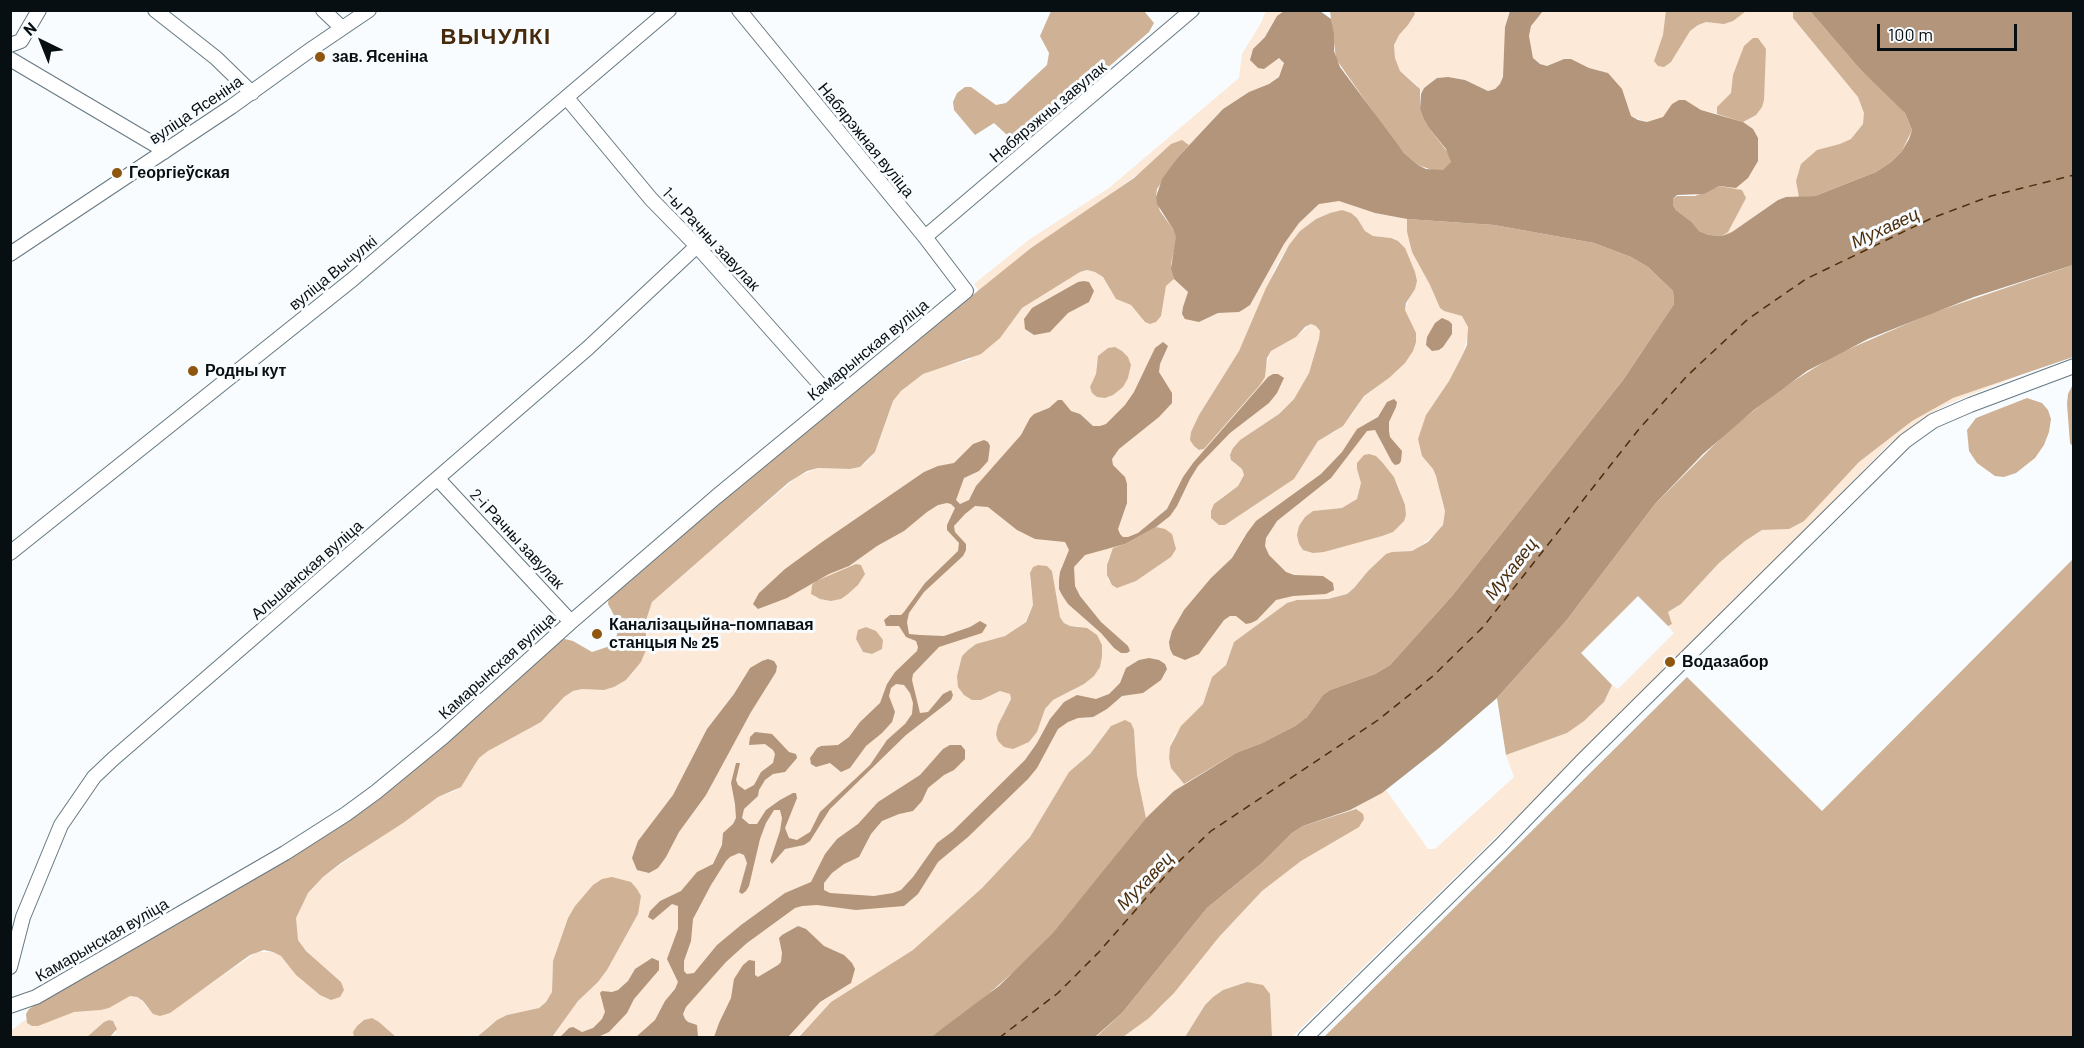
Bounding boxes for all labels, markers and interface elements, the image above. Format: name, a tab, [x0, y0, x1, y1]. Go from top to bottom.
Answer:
north arrow	[12, 12, 72, 72]
scale bar	[1880, 12, 2020, 50]
text: N	[19, 18, 40, 39]
text: 100 m	[1888, 23, 1933, 45]
district label: ВЫЧУЛКІ	[440, 24, 552, 50]
place label: зав. Ясеніна	[332, 47, 428, 67]
marker: зав. Ясеніна	[313, 50, 327, 64]
street label: Набярэжны завулак	[986, 58, 1110, 166]
street label: вуліца Ясеніна	[146, 72, 246, 148]
street label: Набярэжная вуліца	[814, 79, 918, 201]
place label: Георгіеўская	[129, 163, 230, 183]
marker: Георгіеўская	[110, 166, 124, 180]
street label: 1-ы Рачны завулак	[658, 183, 764, 295]
water label: Мухавец	[1848, 203, 1922, 253]
street label: вуліца Вычулкі	[285, 232, 381, 314]
street label: Камарынская вуліца	[804, 295, 932, 405]
place label: Родны кут	[205, 361, 286, 381]
marker: Родны кут	[186, 364, 200, 378]
street label: 2-і Рачны завулак	[466, 485, 568, 593]
street label: Альшанская вуліца	[247, 516, 367, 624]
water label: Мухавец	[1480, 534, 1542, 604]
street label: Камарынская вуліца	[435, 609, 559, 723]
place label: Каналізацыйна-помпавая станцыя № 25	[609, 615, 814, 653]
marker: Каналізацыйна-помпавая станцыя № 25	[590, 627, 604, 641]
place label: Водазабор	[1682, 652, 1768, 672]
marker: Водазабор	[1663, 655, 1677, 669]
water label: Мухавец	[1112, 847, 1178, 915]
street label: Камарынская вуліца	[32, 894, 172, 986]

